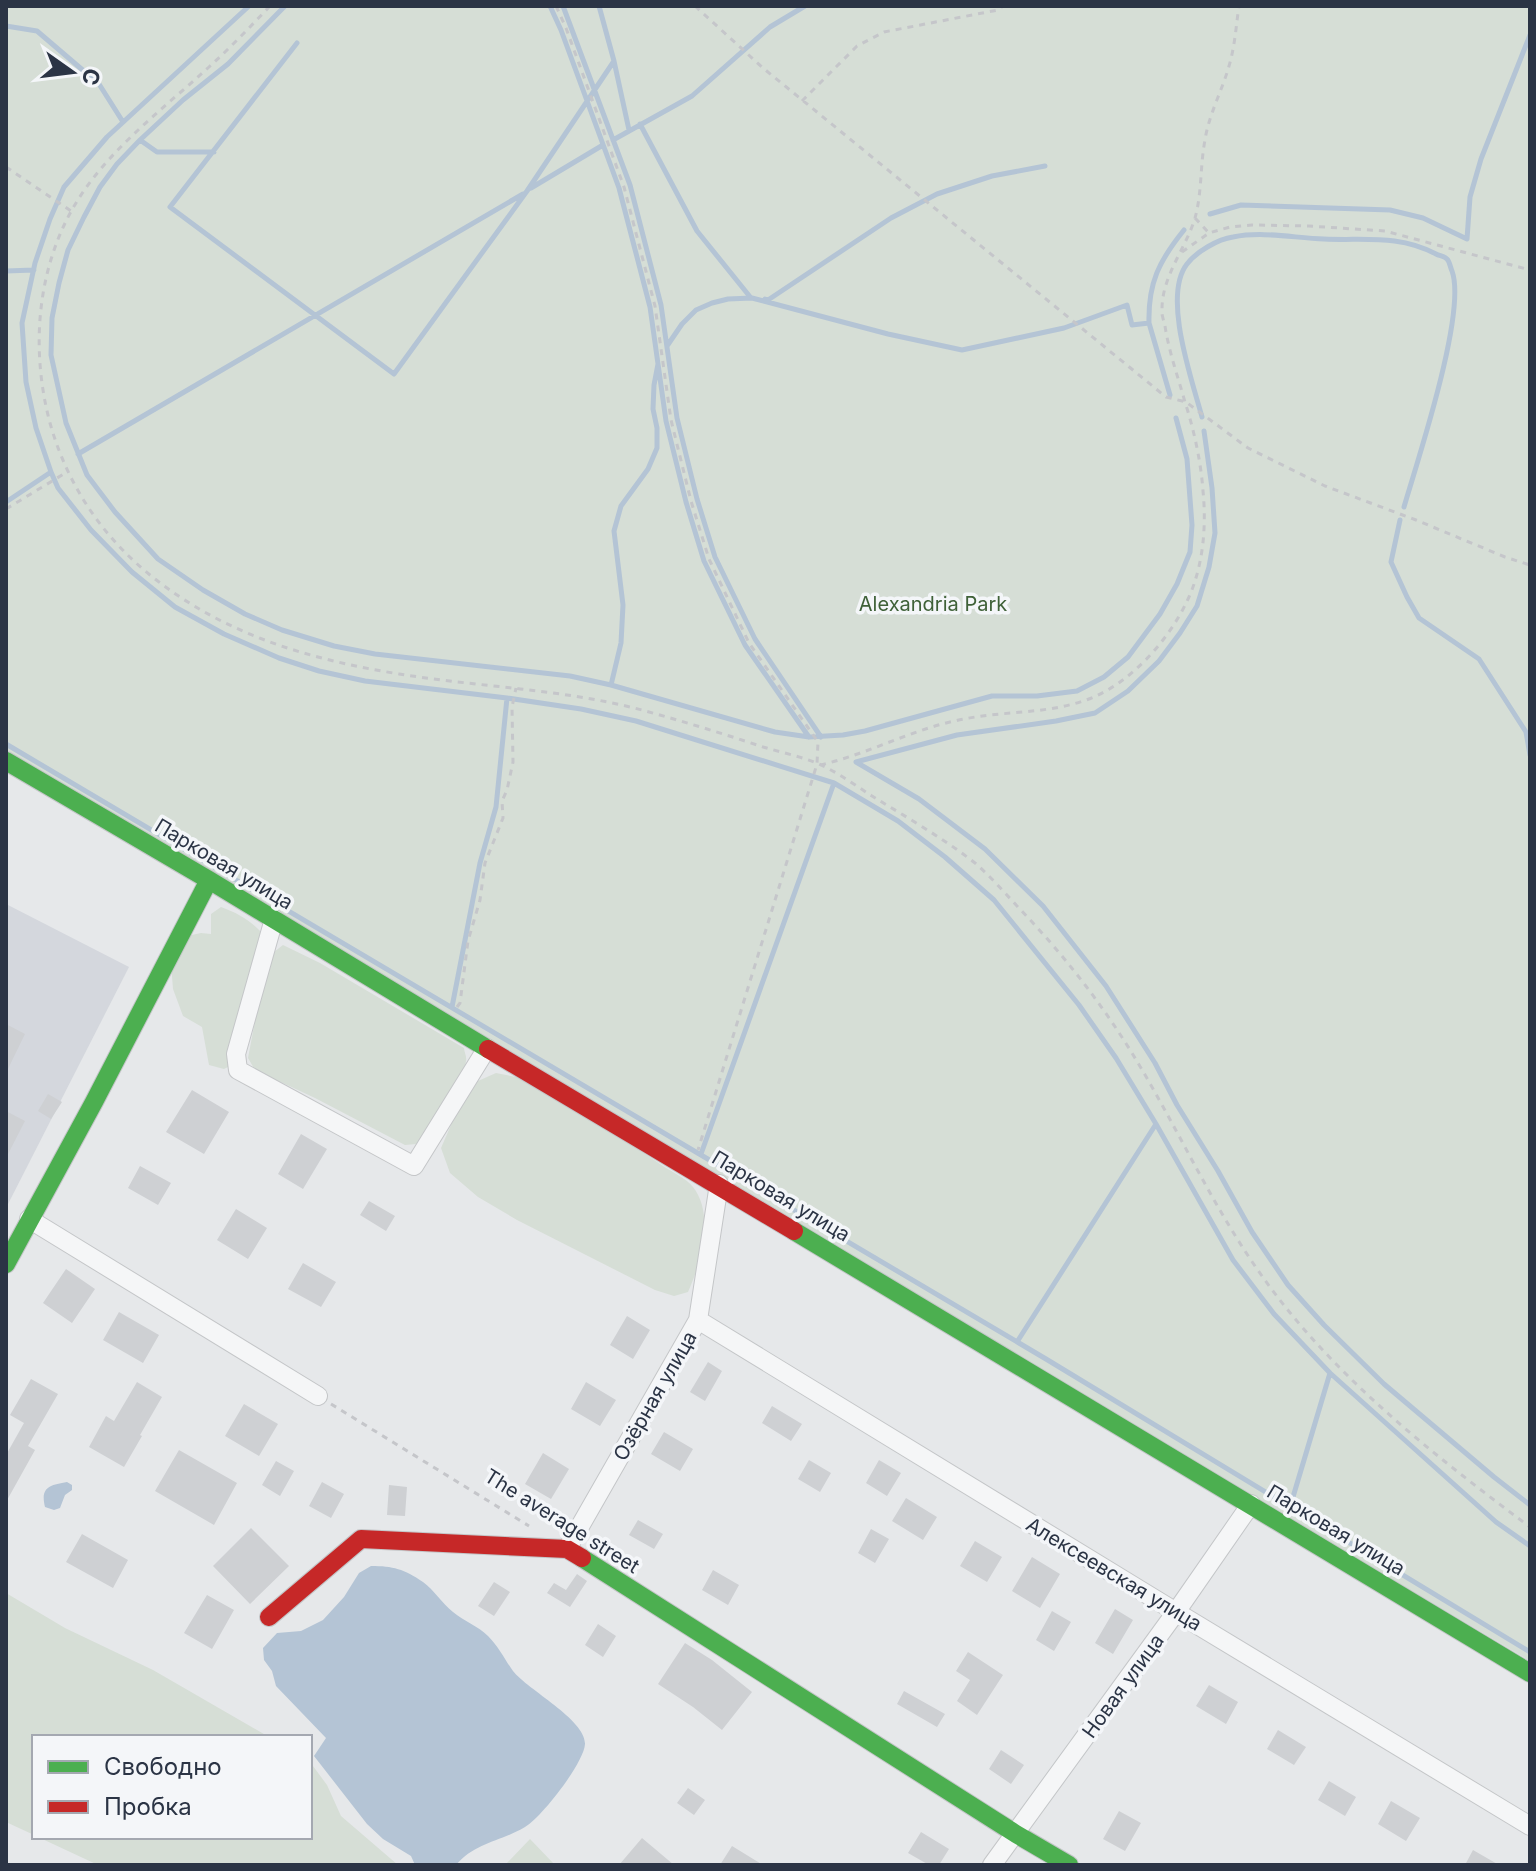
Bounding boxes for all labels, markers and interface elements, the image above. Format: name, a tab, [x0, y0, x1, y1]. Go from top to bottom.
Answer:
north arrow	[32, 32, 112, 112]
text: С	[77, 66, 106, 88]
park label: Alexandria Park	[859, 592, 1007, 616]
street label: Парковая улица	[151, 813, 297, 915]
street label: Парковая улица	[708, 1145, 854, 1247]
street label: Озёрная улица	[608, 1327, 702, 1465]
street label: The average street	[480, 1464, 644, 1579]
street label: Парковая улица	[1263, 1479, 1409, 1581]
street label: Алексеевская улица	[1022, 1512, 1206, 1636]
street label: Новая улица	[1077, 1629, 1169, 1743]
legend	[32, 1735, 312, 1839]
text: Свободно	[104, 1752, 222, 1781]
text: Пробка	[104, 1792, 192, 1821]

